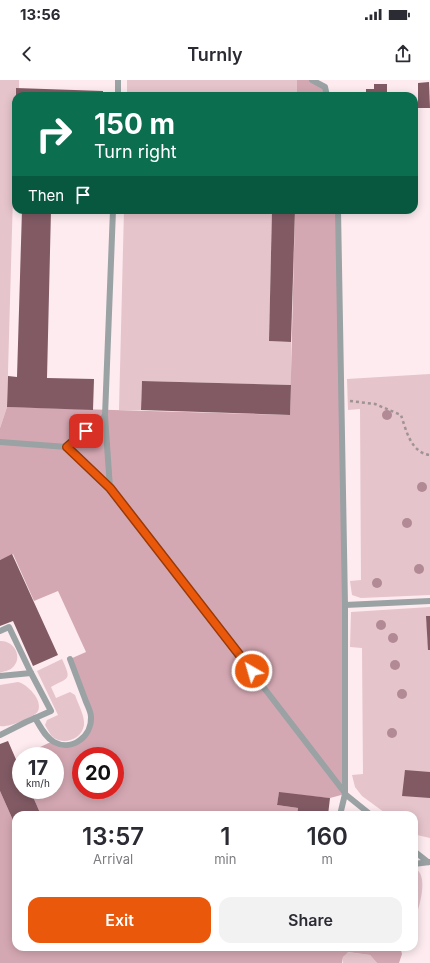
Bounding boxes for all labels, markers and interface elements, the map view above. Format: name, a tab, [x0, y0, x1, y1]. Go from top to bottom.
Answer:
text: 13:56	[20, 5, 61, 24]
icon: back	[16, 43, 38, 65]
icon: share	[392, 43, 414, 65]
text: Turnly	[187, 44, 243, 65]
text: 150 m	[94, 107, 175, 141]
icon: right	[28, 108, 80, 160]
text: Turn right	[94, 141, 177, 162]
icon: arrive	[72, 184, 94, 206]
text: Then	[28, 186, 64, 205]
pin	[69, 414, 103, 448]
icon: arrive	[75, 420, 97, 442]
position arrow	[231, 650, 273, 692]
speed limit sign: 20	[72, 747, 124, 799]
text: 17	[28, 756, 48, 780]
text: km/h	[26, 777, 50, 789]
text: 13:57	[82, 822, 144, 851]
text: 1	[220, 822, 230, 851]
text: 160	[307, 822, 348, 851]
text: Arrival	[93, 851, 133, 867]
text: min	[214, 851, 236, 867]
text: m	[322, 851, 333, 867]
button: Exit	[28, 897, 211, 943]
button: Share	[219, 897, 402, 943]

